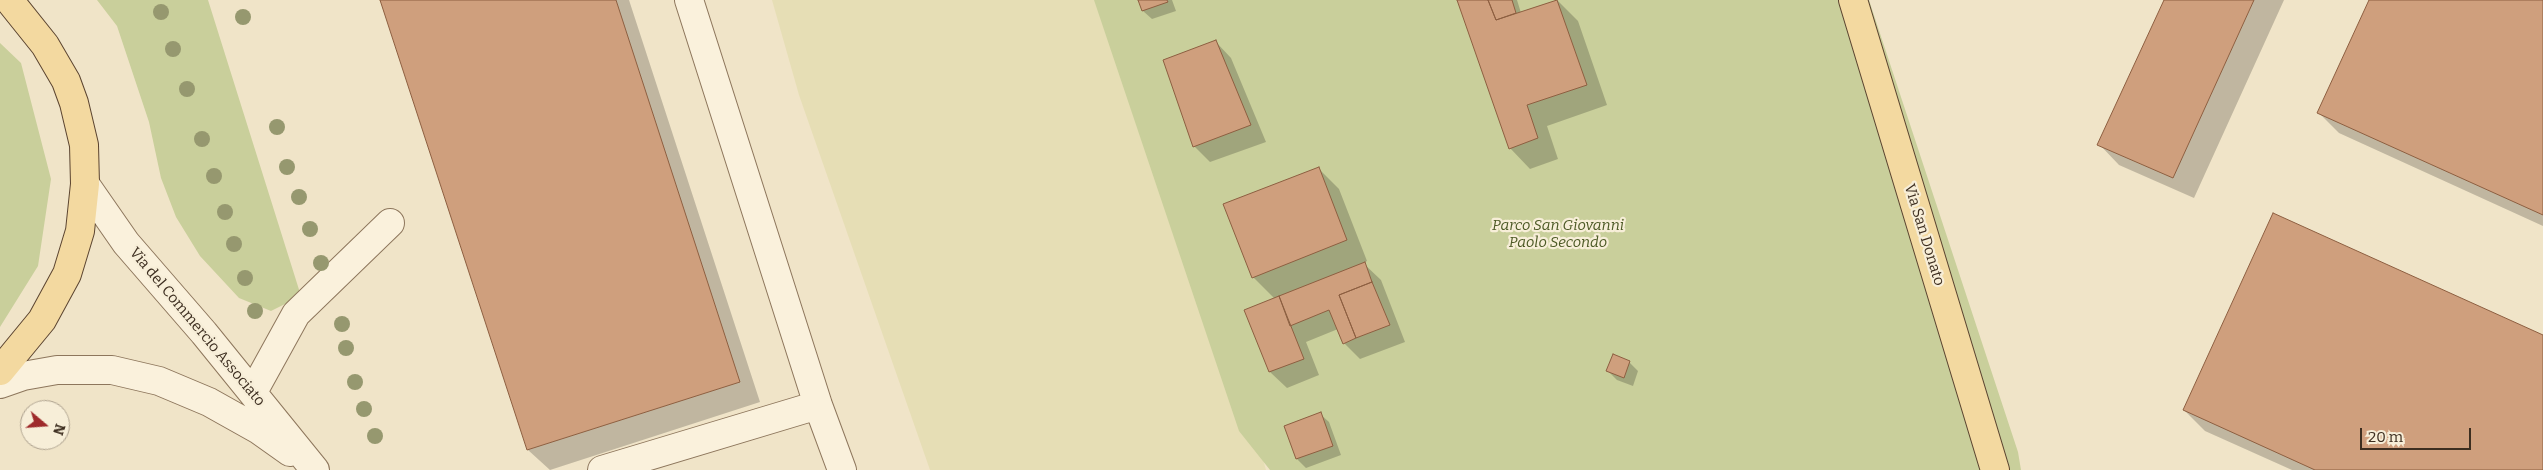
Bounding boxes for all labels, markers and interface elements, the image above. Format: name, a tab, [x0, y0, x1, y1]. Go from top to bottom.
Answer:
street label: Via San Donato	[1900, 182, 1948, 288]
park label: Parco San Giovanni Paolo Secondo	[1492, 217, 1624, 252]
street label: Via del Commercio Associato	[125, 244, 269, 410]
north arrow	[20, 400, 70, 450]
scale bar	[2363, 418, 2474, 450]
text: N	[49, 422, 69, 437]
text: 20 m	[2368, 428, 2403, 446]

